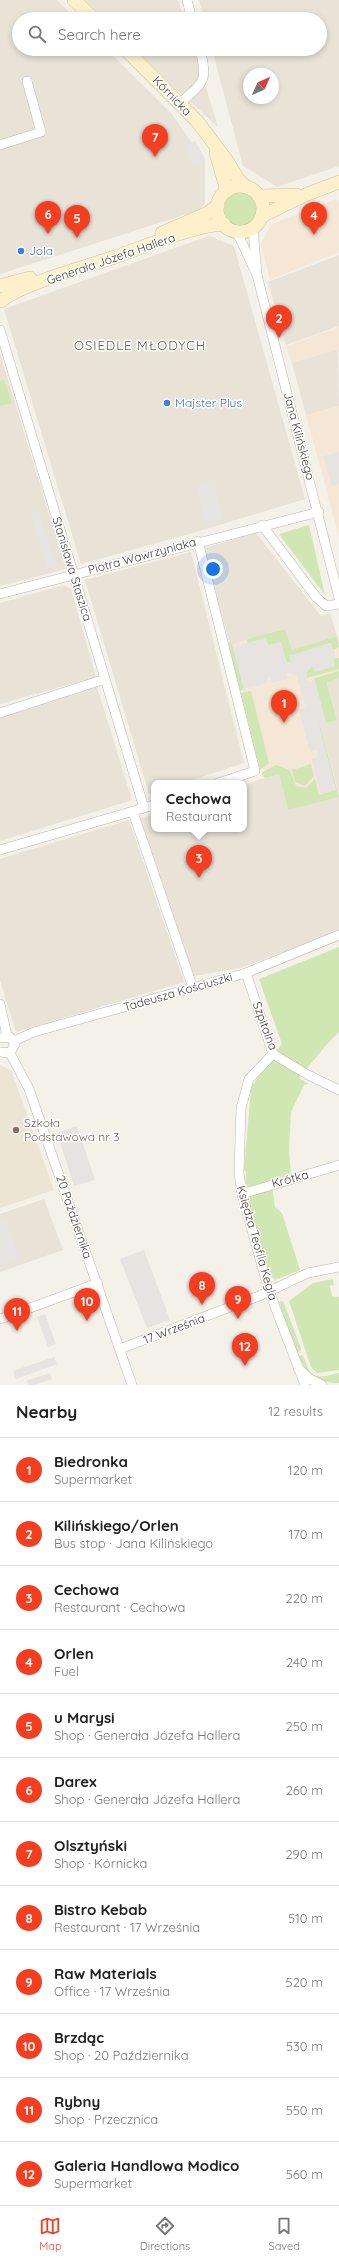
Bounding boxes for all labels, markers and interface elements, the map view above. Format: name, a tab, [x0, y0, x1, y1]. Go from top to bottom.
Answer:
search box	[12, 12, 327, 56]
icon: search	[26, 23, 48, 45]
text: Search here	[58, 25, 141, 44]
north arrow	[243, 68, 279, 104]
street label: Kórnicka	[150, 73, 195, 119]
pin: 7	[142, 124, 168, 157]
pin: 6	[35, 201, 61, 234]
pin: 4	[301, 202, 327, 235]
pin: 5	[64, 205, 90, 238]
street label: Generała Józefa Hallera	[45, 229, 177, 288]
place label: Jola	[29, 243, 53, 258]
marker: Jola	[16, 246, 26, 256]
pin: 2	[266, 305, 292, 338]
district label: OSIEDLE MŁODYCH	[74, 337, 206, 353]
street label: Jana Kilińskiego	[281, 390, 318, 481]
place label: Majster Plus	[175, 395, 242, 410]
marker: Majster Plus	[162, 398, 172, 408]
street label: Stanisława Staszica	[49, 515, 95, 623]
street label: Piotra Wawrzyniaka	[86, 534, 198, 577]
your location	[203, 559, 223, 579]
pin: 1	[271, 690, 297, 723]
popup	[151, 780, 247, 832]
text: Cechowa	[166, 789, 231, 808]
text: Restaurant	[166, 808, 232, 824]
pin: 3	[186, 845, 212, 878]
street label: Tadeusza Kościuszki	[122, 969, 234, 1014]
street label: Szpitalna	[250, 999, 281, 1052]
place label: Szkoła Podstawowa nr 3	[24, 1115, 119, 1144]
marker: Szkoła Podstawowa nr 3	[11, 1125, 21, 1135]
street label: Krótka	[270, 1166, 310, 1191]
street label: 20 Października	[53, 1173, 96, 1261]
street label: Księdza Teofila Kegla	[234, 1184, 281, 1302]
pin: 8	[189, 1272, 215, 1305]
pin: 9	[225, 1286, 251, 1319]
pin: 10	[74, 1288, 100, 1321]
pin: 11	[4, 1298, 30, 1331]
street label: 17 Września	[141, 1310, 207, 1347]
pin: 12	[232, 1333, 258, 1366]
text: Nearby	[16, 1401, 77, 1422]
text: 12 results	[268, 1403, 323, 1419]
text: Biedronka	[54, 1452, 128, 1471]
text: 1	[26, 1462, 32, 1478]
text: 120 m	[288, 1462, 323, 1478]
text: Supermarket	[54, 1471, 132, 1487]
text: Kilińskiego/Orlen	[54, 1516, 179, 1535]
text: 2	[25, 1526, 33, 1542]
text: 170 m	[288, 1526, 323, 1542]
text: Bus stop · Jana Kilińskiego	[54, 1535, 213, 1551]
text: Cechowa	[54, 1580, 119, 1599]
text: 3	[26, 1590, 32, 1606]
text: 220 m	[285, 1590, 323, 1606]
text: Restaurant · Cechowa	[54, 1599, 185, 1615]
text: Orlen	[54, 1644, 94, 1663]
text: 4	[25, 1654, 33, 1670]
text: 240 m	[286, 1654, 323, 1670]
text: Fuel	[54, 1663, 79, 1679]
text: u Marysi	[54, 1708, 115, 1727]
text: 5	[25, 1718, 33, 1734]
text: 250 m	[286, 1718, 323, 1734]
text: Shop · Generała Józefa Hallera	[54, 1727, 240, 1743]
text: Darex	[54, 1772, 96, 1791]
text: 6	[25, 1782, 33, 1798]
text: 260 m	[286, 1782, 323, 1798]
text: Shop · Generała Józefa Hallera	[54, 1791, 240, 1807]
text: Olsztyński	[54, 1836, 127, 1855]
text: 7	[25, 1846, 33, 1862]
text: 290 m	[285, 1846, 323, 1862]
text: Shop · Kórnicka	[54, 1855, 148, 1871]
text: Bistro Kebab	[54, 1900, 147, 1919]
text: 8	[25, 1910, 33, 1926]
text: 510 m	[288, 1910, 323, 1926]
text: Restaurant · 17 Września	[54, 1919, 200, 1935]
text: Raw Materials	[54, 1964, 157, 1983]
text: 9	[25, 1974, 33, 1990]
text: 520 m	[286, 1974, 323, 1990]
text: Office · 17 Września	[54, 1983, 170, 1999]
text: Brzdąc	[54, 2028, 104, 2047]
text: 10	[22, 2038, 36, 2054]
text: 530 m	[286, 2038, 323, 2054]
text: Shop · 20 Października	[54, 2047, 189, 2063]
text: Rybny	[54, 2092, 100, 2111]
text: 11	[24, 2102, 34, 2118]
text: 550 m	[286, 2102, 323, 2118]
text: Shop · Przecznica	[54, 2111, 158, 2127]
text: Galeria Handlowa Modico	[54, 2156, 239, 2175]
text: 12	[23, 2166, 35, 2182]
text: 560 m	[286, 2166, 323, 2182]
text: Supermarket	[54, 2175, 132, 2191]
tab: Map	[39, 2215, 62, 2253]
tab: Directions	[140, 2215, 190, 2253]
tab: Saved	[268, 2215, 300, 2253]

